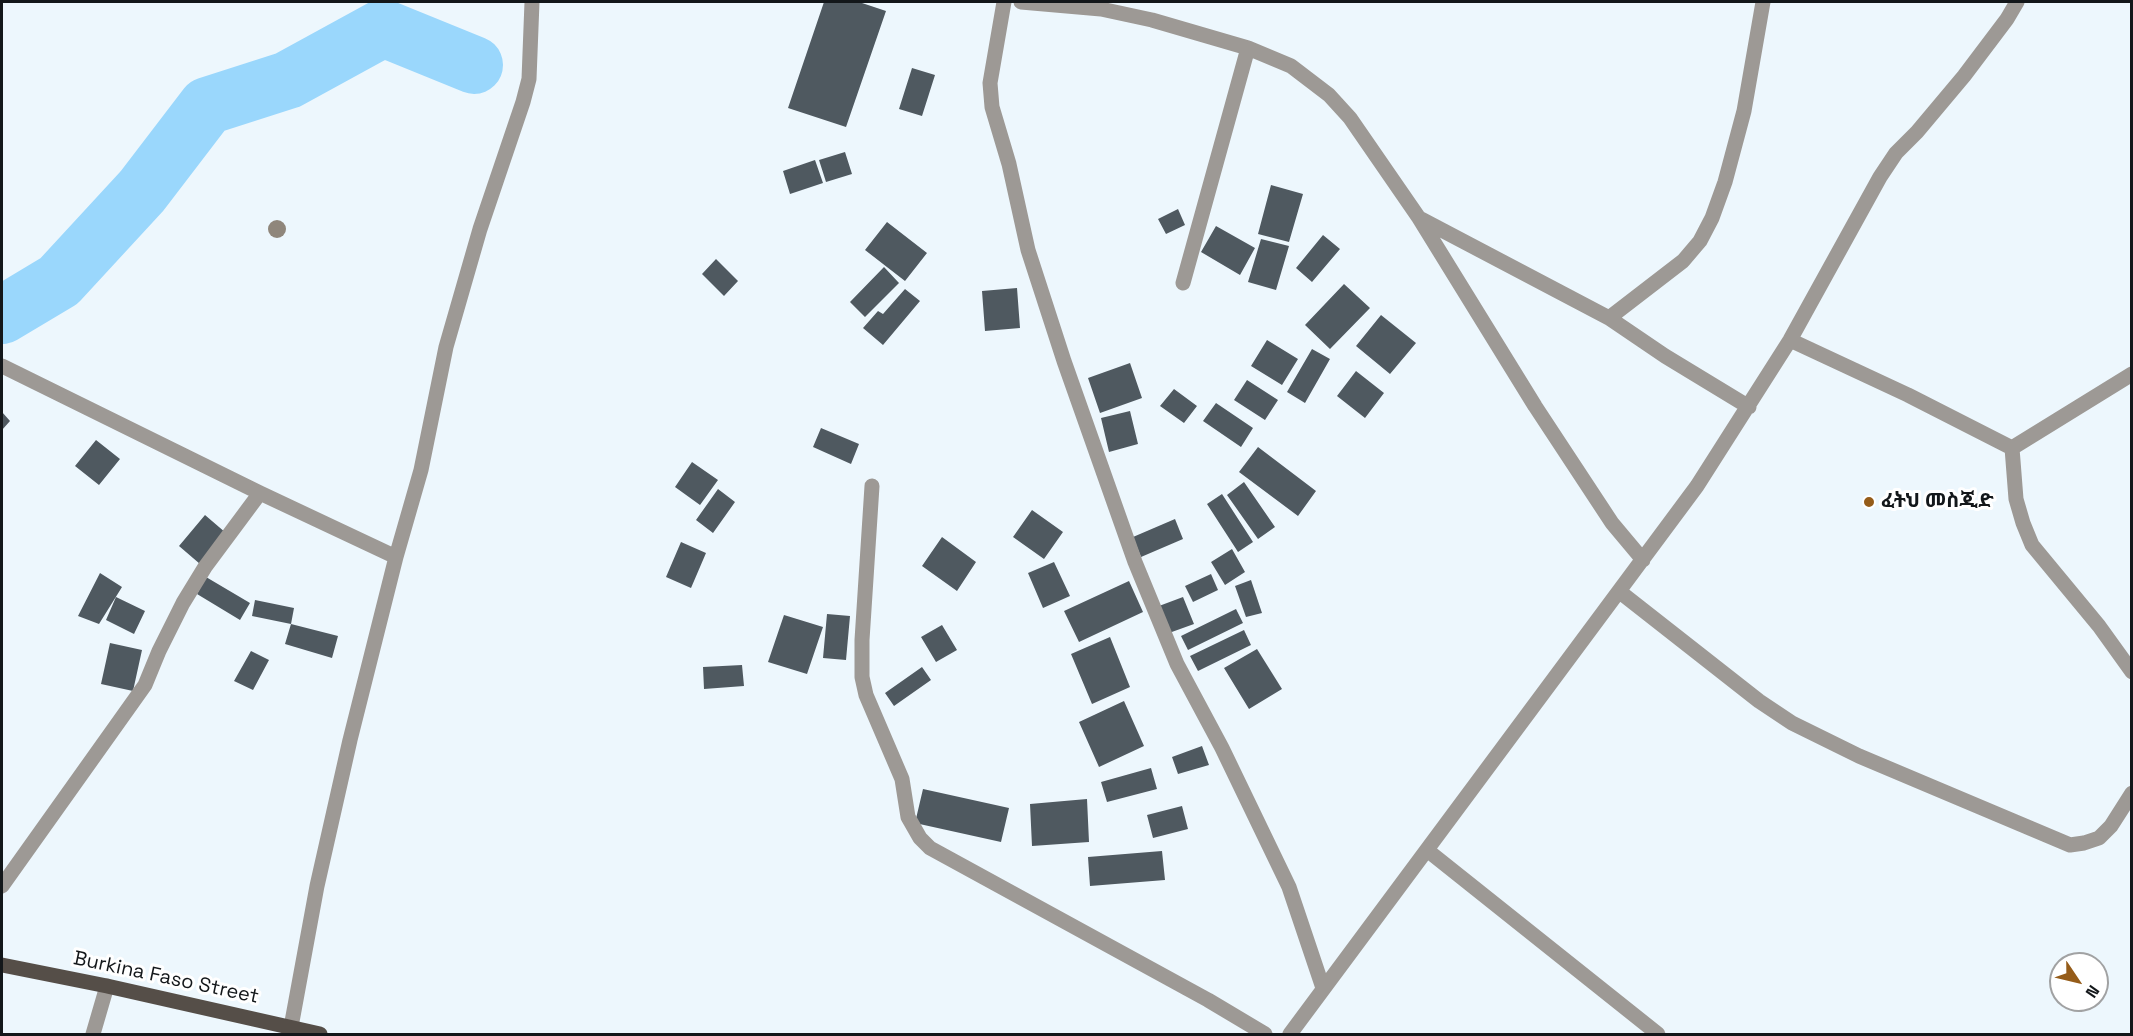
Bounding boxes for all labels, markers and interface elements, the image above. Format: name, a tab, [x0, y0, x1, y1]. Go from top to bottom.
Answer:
place label: ፈትህ መስጂድ	[1881, 490, 1994, 514]
marker: ፈትህ መስጂድ	[1862, 495, 1876, 509]
street label: Burkina Faso Street	[71, 947, 261, 1009]
north arrow	[2049, 952, 2109, 1012]
text: N	[2081, 981, 2104, 1002]

